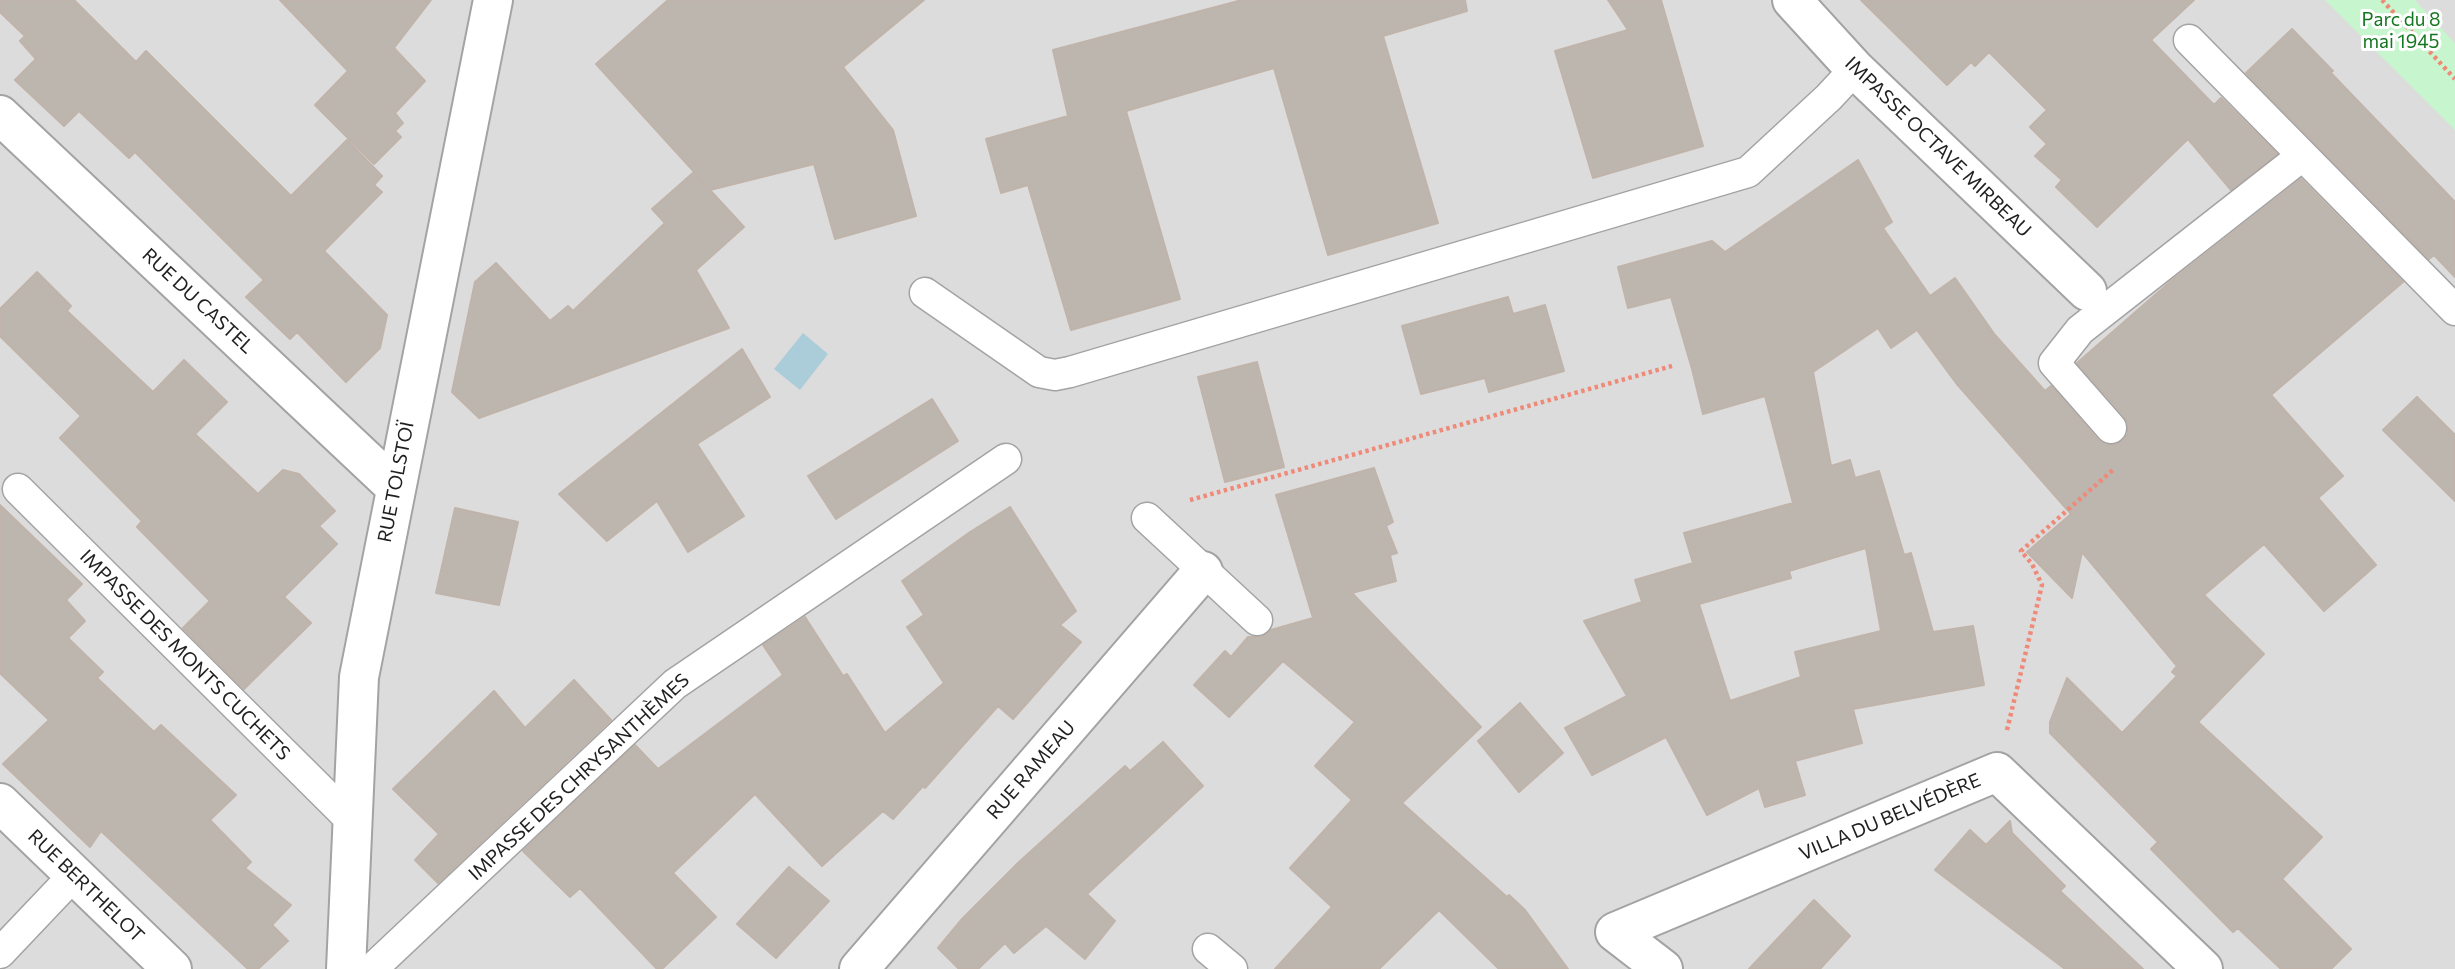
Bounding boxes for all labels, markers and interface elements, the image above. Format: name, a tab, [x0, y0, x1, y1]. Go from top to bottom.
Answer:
park label: Parc du 8 mai 1945	[2362, 9, 2440, 53]
street label: IMPASSE OCTAVE MIRBEAU	[1840, 52, 2036, 242]
street label: RUE DU CASTEL	[138, 244, 258, 358]
street label: RUE TOLSTOÏ	[373, 420, 419, 544]
street label: IMPASSE DES MONTS CUCHETS	[75, 545, 295, 765]
street label: IMPASSE DES CHRYSANTHÈMES	[464, 669, 694, 885]
street label: RUE RAMEAU	[982, 716, 1080, 824]
street label: VILLA DU BELVÉDÈRE	[1796, 768, 1984, 866]
street label: RUE BERTHELOT	[23, 825, 149, 947]

